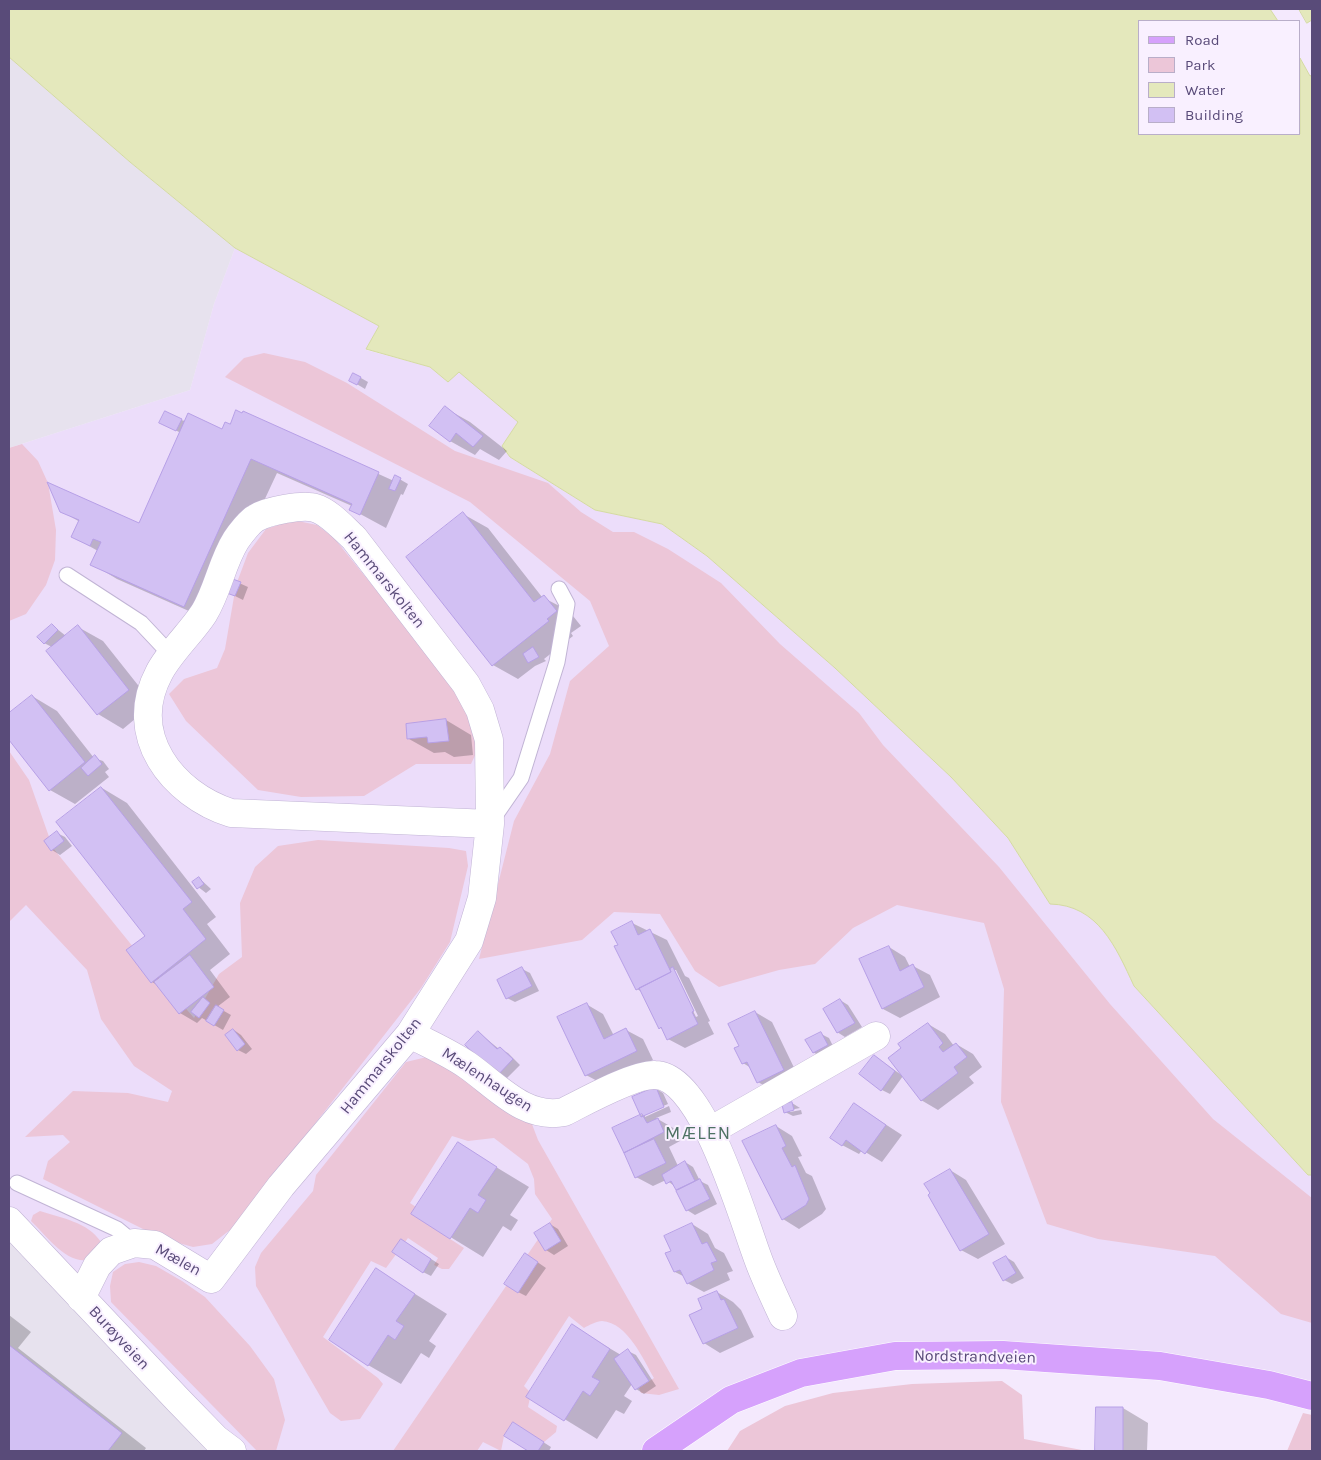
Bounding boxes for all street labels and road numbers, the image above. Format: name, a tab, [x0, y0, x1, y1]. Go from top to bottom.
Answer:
street label: Hammarskolten	[339, 528, 429, 632]
street label: Hammarskolten	[336, 1014, 426, 1118]
street label: Mælenhaugen	[438, 1043, 536, 1117]
street label: Mælen	[152, 1240, 204, 1280]
street label: Burøyveien	[85, 1302, 153, 1374]
street label: Nordstrandveien	[914, 1346, 1036, 1368]

